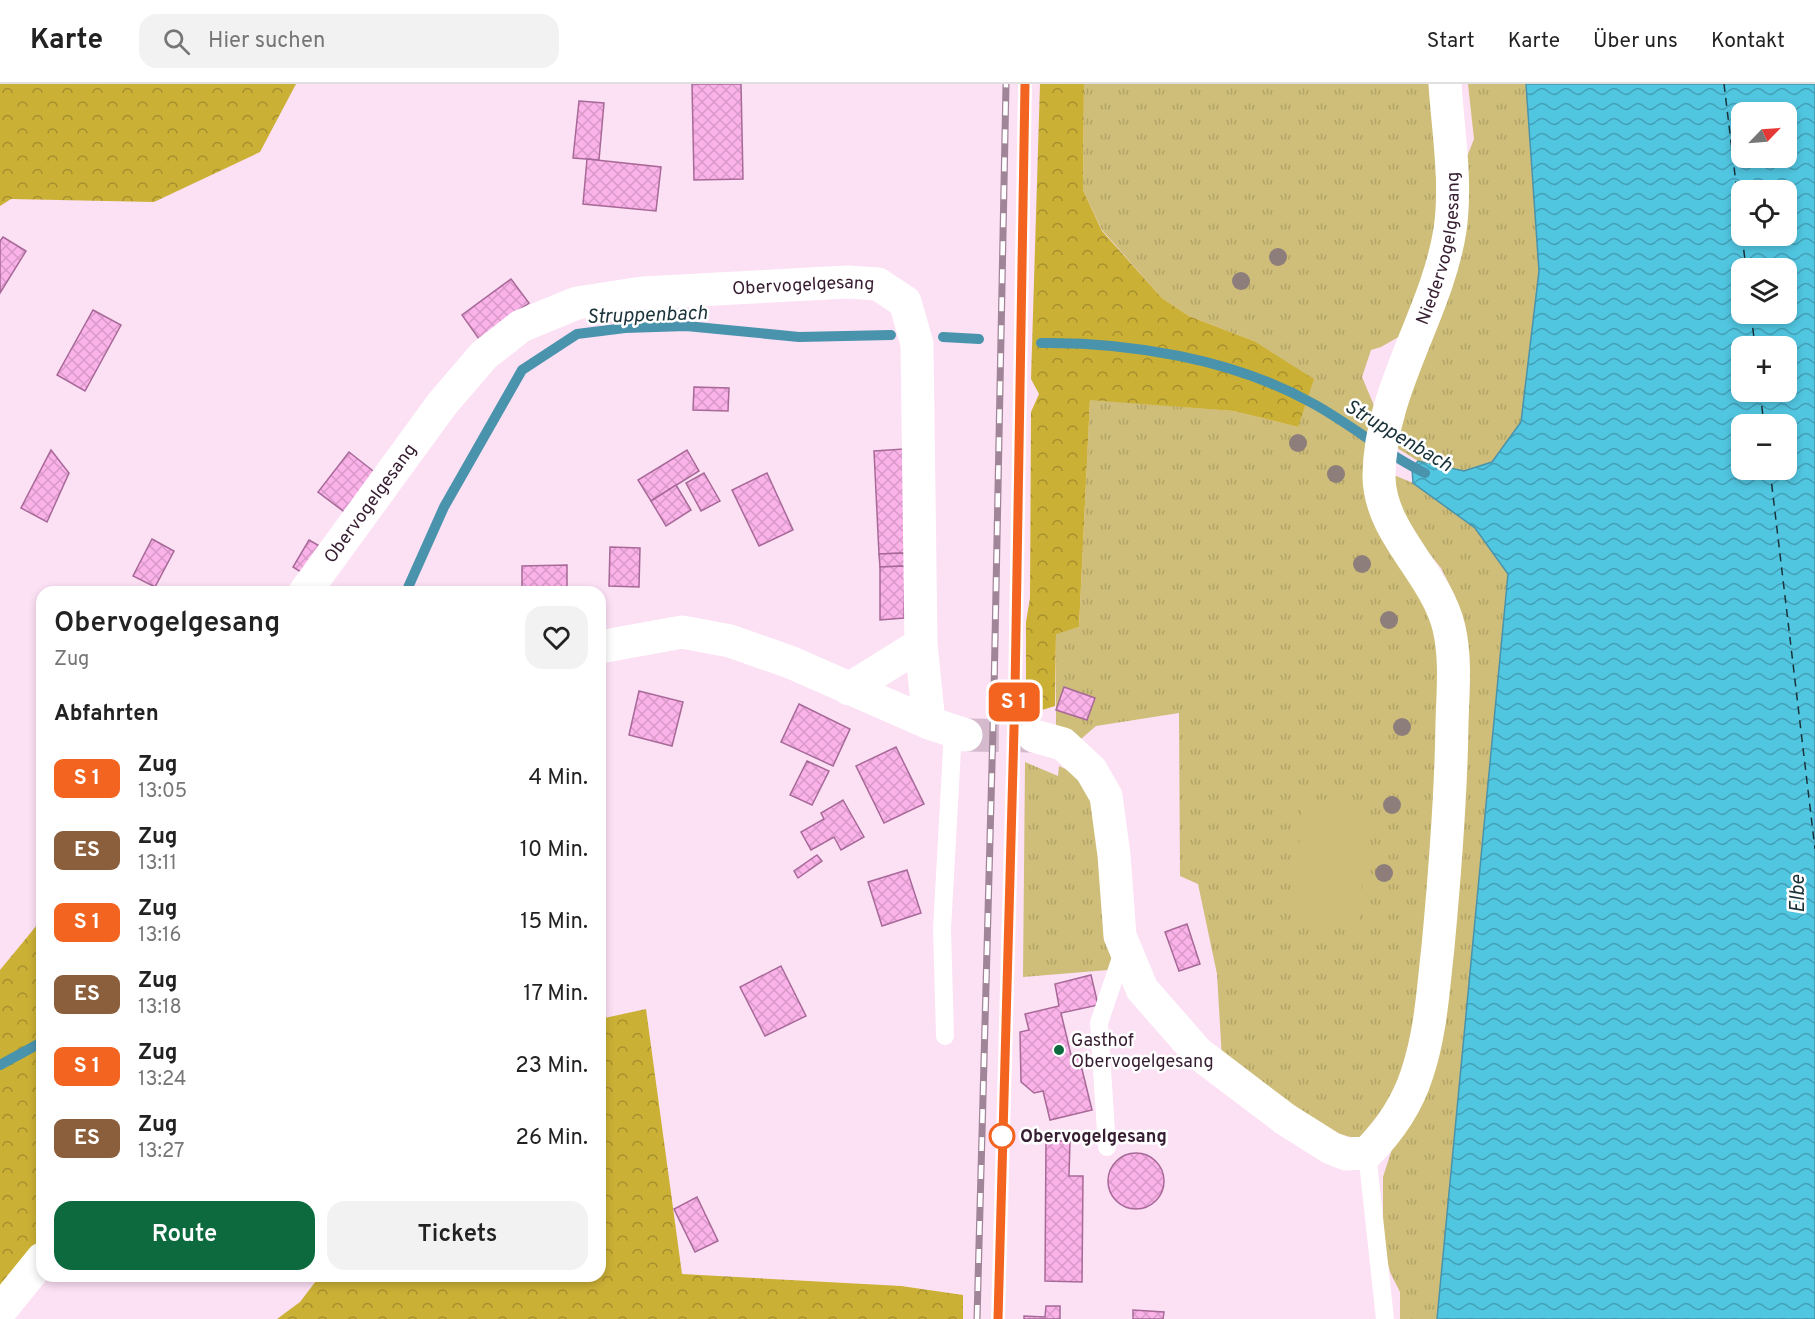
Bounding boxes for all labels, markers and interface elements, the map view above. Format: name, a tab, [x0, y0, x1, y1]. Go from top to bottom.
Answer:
search box	[139, 14, 559, 68]
text: Karte	[30, 23, 103, 59]
icon: search	[160, 25, 193, 58]
text: Hier suchen	[208, 28, 325, 55]
text: Start	[1427, 28, 1475, 55]
text: Karte	[1508, 28, 1560, 55]
text: Über uns	[1593, 28, 1678, 55]
text: Kontakt	[1711, 28, 1785, 55]
north arrow	[1731, 102, 1797, 168]
map controls	[1731, 102, 1797, 480]
street label: Niedervogelgesang	[1412, 171, 1466, 329]
button: locate	[1731, 180, 1797, 246]
button: layers	[1731, 258, 1797, 324]
street label: Obervogelgesang	[732, 272, 875, 301]
water label: Struppenbach	[586, 301, 708, 331]
button: +	[1731, 336, 1797, 402]
water label: Struppenbach	[1339, 394, 1457, 479]
button: −	[1731, 414, 1797, 480]
street label: Obervogelgesang	[320, 440, 422, 568]
text: Obervogelgesang	[54, 606, 280, 642]
button: heart	[525, 606, 588, 669]
text: Zug	[54, 647, 89, 673]
line badge: S 1	[980, 682, 1048, 722]
text: S 1	[1001, 689, 1027, 716]
text: Abfahrten	[54, 701, 159, 728]
text: Zug	[138, 752, 177, 779]
text: S 1	[74, 765, 100, 792]
text: 4 Min.	[528, 765, 588, 792]
text: 13:05	[138, 779, 187, 805]
text: Zug	[138, 824, 177, 851]
text: ES	[74, 837, 100, 864]
text: 10 Min.	[520, 837, 588, 864]
text: 13:11	[138, 851, 177, 877]
water label: Elbe	[1786, 874, 1812, 913]
text: Zug	[138, 896, 177, 923]
text: S 1	[74, 909, 100, 936]
text: 15 Min.	[520, 909, 588, 936]
text: 13:16	[138, 923, 181, 949]
text: Zug	[138, 968, 177, 995]
text: ES	[74, 981, 100, 1008]
text: 17 Min.	[523, 981, 588, 1008]
text: 13:18	[138, 995, 182, 1021]
place label: Gasthof Obervogelgesang	[1071, 1030, 1214, 1074]
text: Zug	[138, 1040, 177, 1067]
marker: Gasthof Obervogelgesang	[1052, 1043, 1066, 1057]
text: S 1	[74, 1053, 100, 1080]
text: 23 Min.	[515, 1053, 588, 1080]
text: 13:24	[138, 1067, 186, 1093]
text: Zug	[138, 1112, 177, 1139]
marker: Obervogelgesang	[989, 1123, 1015, 1149]
text: ES	[74, 1125, 100, 1152]
text: 26 Min.	[515, 1125, 588, 1152]
place label: Obervogelgesang	[1020, 1126, 1167, 1149]
text: 13:27	[138, 1139, 184, 1165]
button: Route	[54, 1201, 315, 1270]
button: Tickets	[327, 1201, 588, 1270]

